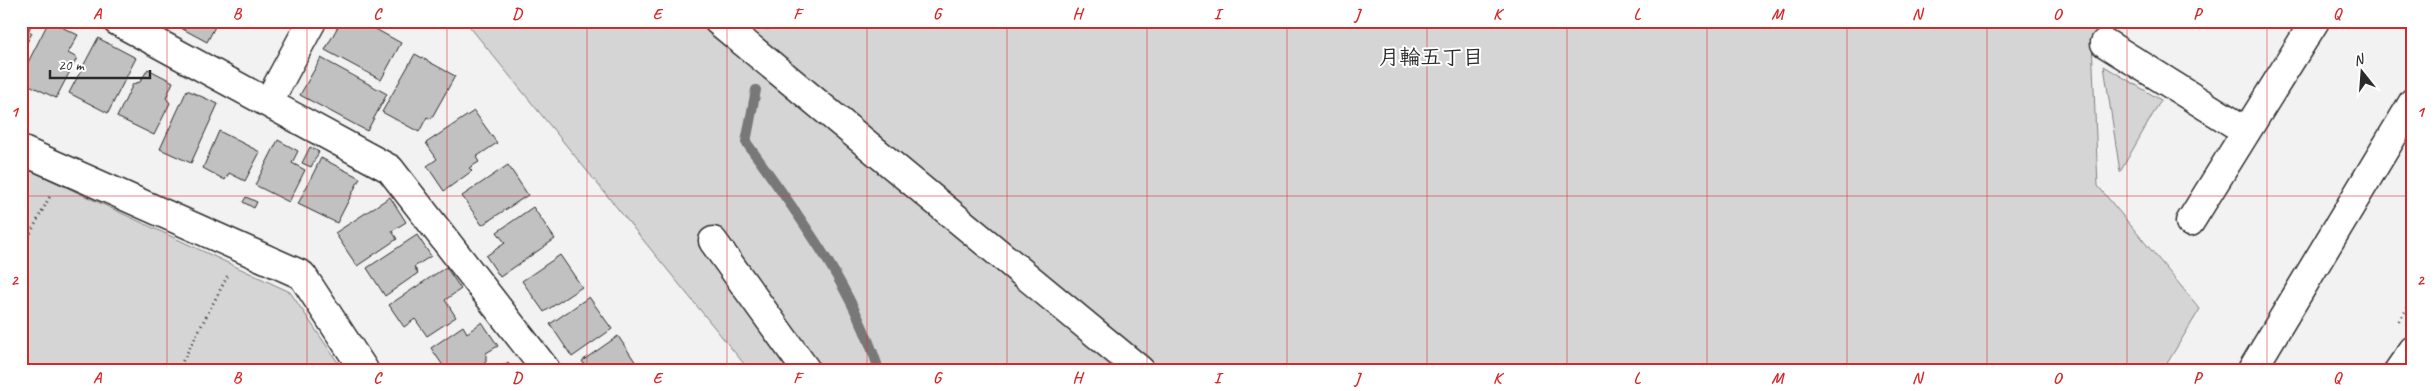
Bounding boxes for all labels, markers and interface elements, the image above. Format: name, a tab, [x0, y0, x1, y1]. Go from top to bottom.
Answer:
text: A	[93, 4, 103, 24]
text: B	[233, 4, 243, 24]
text: C	[373, 4, 383, 24]
text: D	[512, 4, 523, 24]
text: E	[653, 4, 664, 24]
text: F	[793, 4, 804, 24]
text: G	[933, 4, 943, 24]
text: H	[1072, 4, 1084, 24]
text: I	[1214, 4, 1224, 24]
text: J	[1353, 4, 1362, 24]
text: K	[1493, 4, 1505, 24]
text: L	[1634, 4, 1642, 24]
text: M	[1771, 4, 1785, 24]
text: N	[1912, 4, 1925, 24]
text: O	[2053, 4, 2063, 24]
text: P	[2193, 4, 2203, 24]
text: Q	[2333, 4, 2343, 24]
district label: 月輪五丁目	[1379, 44, 1484, 70]
scale bar	[50, 48, 150, 80]
north arrow	[2336, 48, 2386, 98]
text: N	[2352, 50, 2367, 69]
text: 20 m	[58, 56, 85, 75]
text: 1	[10, 102, 19, 122]
text: 1	[2416, 102, 2425, 122]
text: 2	[10, 270, 19, 290]
text: 2	[2416, 270, 2425, 290]
text: A	[93, 368, 103, 388]
text: B	[233, 368, 243, 388]
text: C	[373, 368, 383, 388]
text: D	[512, 368, 523, 388]
text: E	[653, 368, 664, 388]
text: F	[793, 368, 804, 388]
text: G	[933, 368, 943, 388]
text: H	[1072, 368, 1084, 388]
text: I	[1214, 368, 1224, 388]
text: J	[1353, 368, 1362, 388]
text: K	[1493, 368, 1505, 388]
text: L	[1634, 368, 1642, 388]
text: M	[1771, 368, 1785, 388]
text: N	[1912, 368, 1925, 388]
text: O	[2053, 368, 2063, 388]
text: P	[2193, 368, 2203, 388]
text: Q	[2333, 368, 2343, 388]

